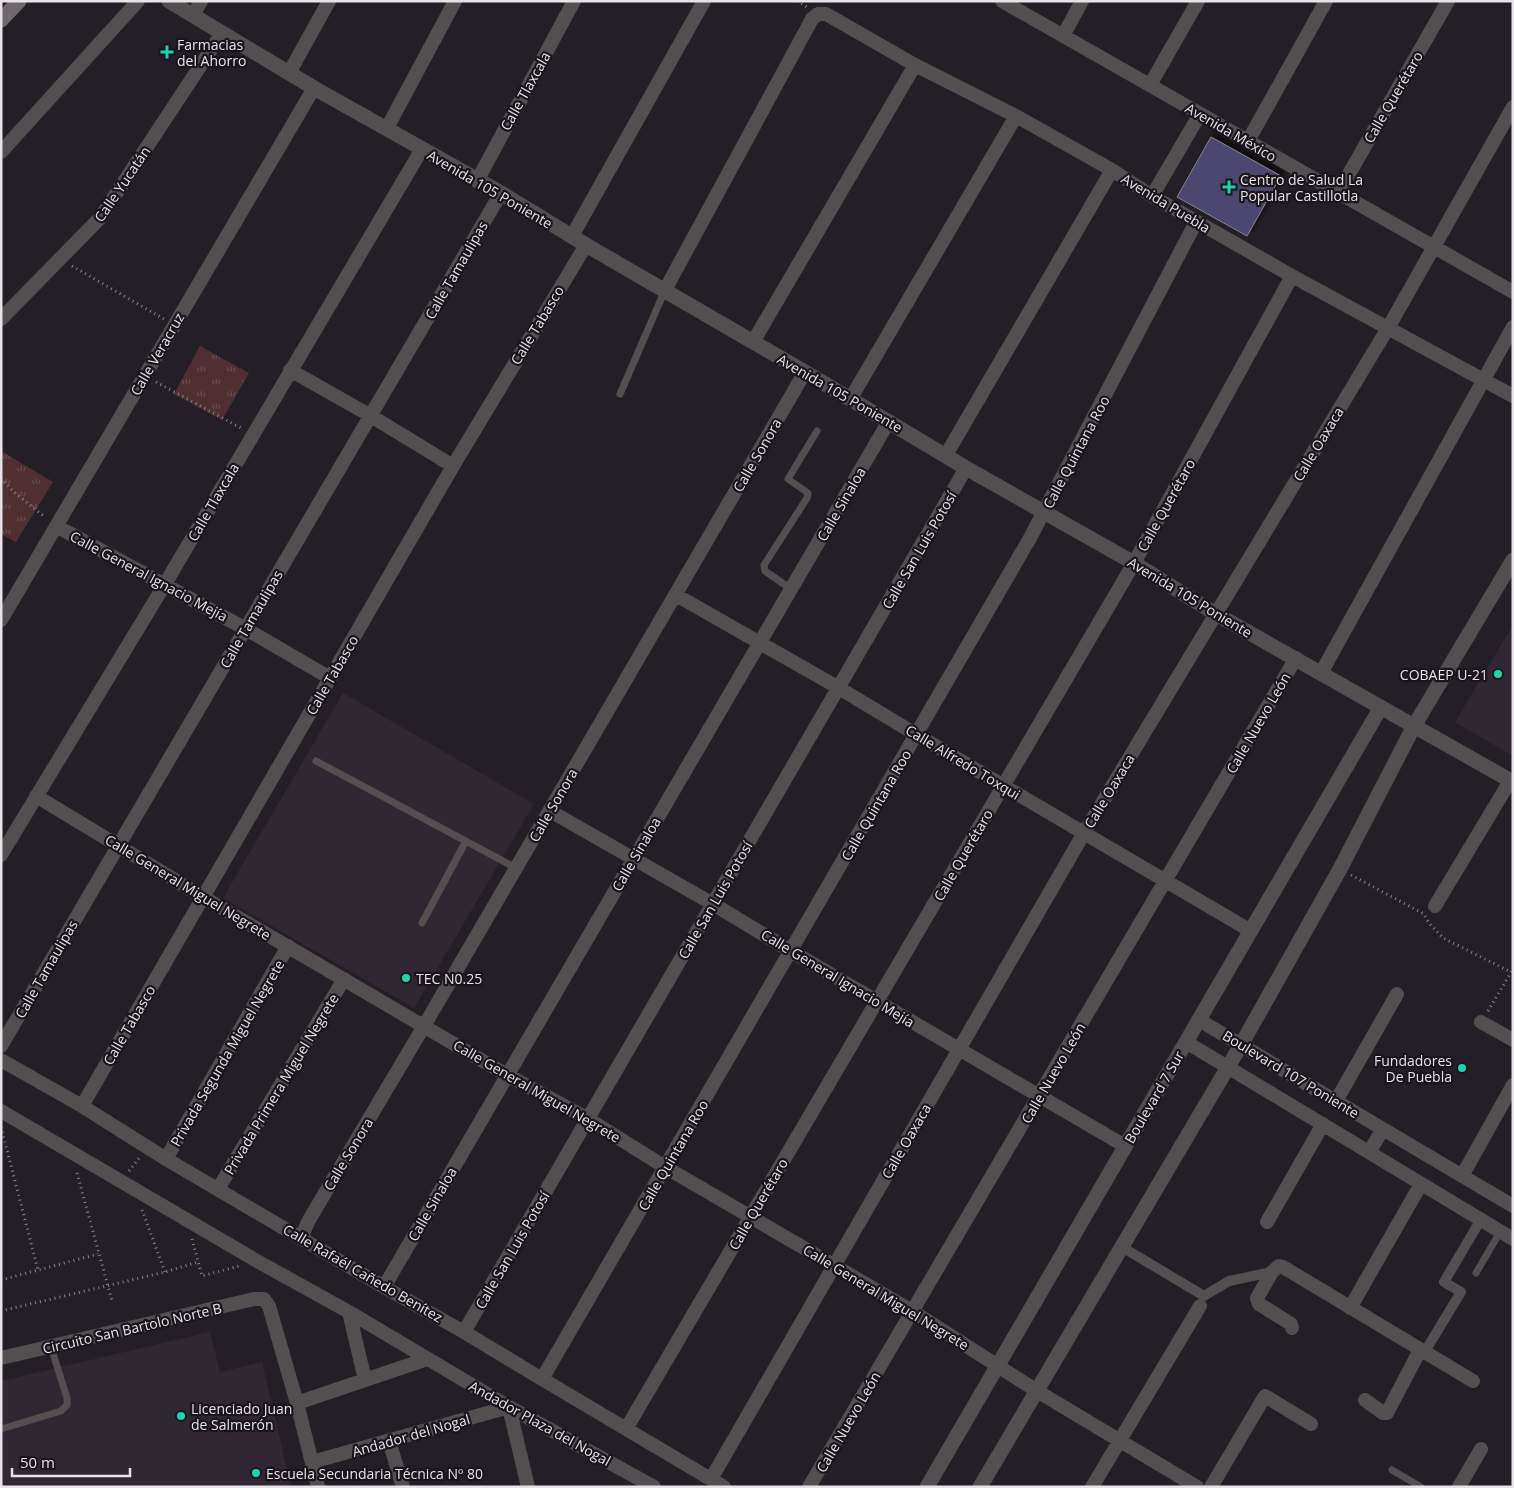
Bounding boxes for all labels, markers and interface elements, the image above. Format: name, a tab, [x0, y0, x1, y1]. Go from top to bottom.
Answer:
place label: Farmacias del Ahorro	[177, 35, 246, 70]
marker: Farmacias del Ahorro	[161, 46, 173, 58]
street label: Calle Tlaxcala	[496, 48, 554, 134]
street label: Calle Querétaro	[1359, 48, 1427, 146]
street label: Avenida México	[1182, 98, 1280, 166]
street label: Calle Yucatán	[90, 142, 154, 226]
street label: Avenida 105 Poniente	[424, 145, 556, 233]
street label: Avenida Puebla	[1118, 169, 1214, 237]
place label: Centro de Salud La Popular Castillotla	[1240, 170, 1363, 205]
marker: Centro de Salud La Popular Castillotla	[1222, 180, 1236, 194]
street label: Calle Tamaulipas	[420, 217, 492, 322]
street label: Calle Tabasco	[506, 282, 568, 368]
street label: Calle Veracruz	[126, 309, 189, 399]
street label: Avenida 105 Poniente	[774, 349, 906, 437]
street label: Calle Quintana Roo	[1038, 392, 1114, 512]
street label: Calle Oaxaca	[1288, 403, 1348, 485]
street label: Calle Sonora	[728, 415, 786, 495]
street label: Calle Querétaro	[1133, 455, 1199, 555]
street label: Calle Tlaxcala	[183, 459, 243, 545]
street label: Calle Sinaloa	[812, 464, 870, 544]
street label: Calle San Luis Potosí	[878, 487, 961, 612]
street label: Calle General Ignacio Mejía	[67, 526, 231, 626]
street label: Avenida 105 Poniente	[1124, 552, 1256, 642]
street label: Calle Tamaulipas	[215, 566, 287, 671]
street label: Calle Tabasco	[302, 632, 362, 718]
place label: COBAEP U-21	[1400, 665, 1488, 684]
marker: COBAEP U-21	[1492, 668, 1504, 680]
street label: Calle Nuevo León	[1221, 669, 1295, 777]
street label: Calle Alfredo Toxqui	[902, 720, 1024, 804]
street label: Calle Quintana Roo	[837, 746, 915, 864]
street label: Calle Oaxaca	[1079, 750, 1139, 832]
street label: Calle Sonora	[524, 765, 582, 845]
street label: Calle Querétaro	[929, 806, 997, 904]
street label: Calle Sinaloa	[607, 814, 665, 894]
street label: Calle General Miguel Negrete	[102, 830, 274, 944]
street label: Calle San Luis Potosí	[674, 837, 757, 962]
street label: Calle Tamaulipas	[10, 916, 82, 1021]
street label: Calle General Ignacio Mejía	[758, 925, 918, 1031]
street label: Privada Segunda Miguel Negrete	[166, 956, 288, 1150]
place label: TEC N0.25	[416, 969, 482, 988]
marker: TEC N0.25	[400, 972, 412, 984]
street label: Calle Tabasco	[99, 982, 159, 1068]
street label: Privada Primera Miguel Negrete	[219, 990, 343, 1178]
street label: Calle Nuevo León	[1016, 1019, 1090, 1127]
street label: Boulevard 107 Poniente	[1219, 1026, 1363, 1122]
street label: Calle General Miguel Negrete	[450, 1035, 624, 1147]
street label: Boulevard 7 Sur	[1120, 1047, 1188, 1147]
place label: Fundadores De Puebla	[1374, 1051, 1452, 1086]
marker: Fundadores De Puebla	[1456, 1062, 1468, 1074]
street label: Calle Quintana Roo	[634, 1096, 712, 1214]
street label: Calle Oaxaca	[877, 1100, 935, 1182]
street label: Calle Sonora	[319, 1114, 377, 1194]
street label: Calle Querétaro	[724, 1155, 792, 1253]
street label: Calle Sinaloa	[403, 1164, 461, 1244]
street label: Calle San Luis Potosí	[471, 1187, 554, 1312]
street label: Calle Rafaél Cañedo Benítez	[280, 1219, 447, 1327]
street label: Calle General Miguel Negrete	[800, 1240, 972, 1354]
street label: Circuito San Bartolo Norte B	[41, 1298, 223, 1358]
street label: Calle Nuevo León	[811, 1368, 885, 1476]
street label: Andador Plaza del Nogal	[466, 1376, 614, 1470]
place label: Licenciado Juan de Salmerón	[191, 1399, 292, 1434]
street label: Andador del Nogal	[350, 1409, 472, 1461]
marker: Licenciado Juan de Salmerón	[175, 1410, 187, 1422]
scale bar	[12, 1446, 130, 1478]
text: 50 m	[20, 1452, 55, 1472]
place label: Escuela Secundaria Técnica Nº 80	[266, 1464, 483, 1483]
marker: Escuela Secundaria Técnica Nº 80	[250, 1467, 262, 1479]

